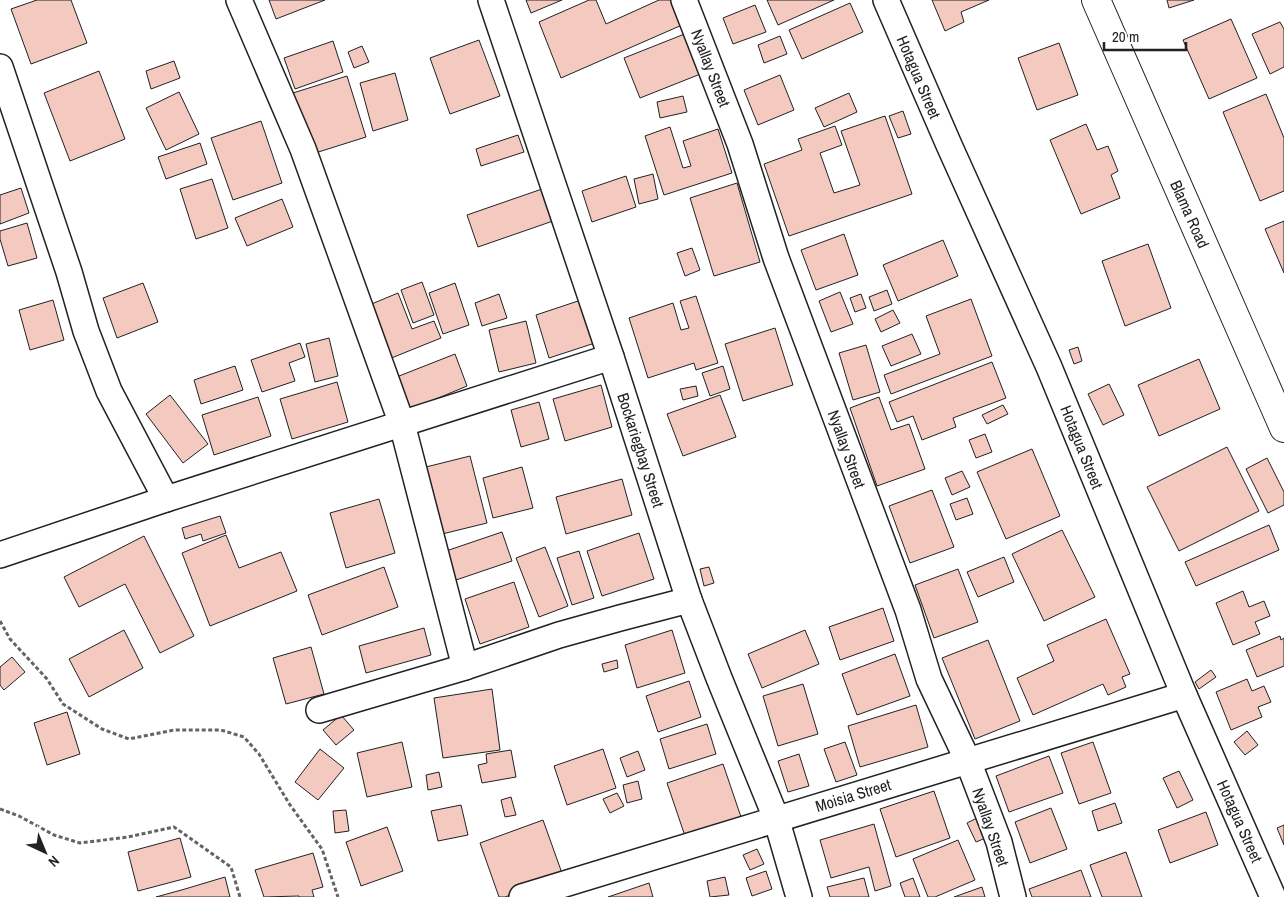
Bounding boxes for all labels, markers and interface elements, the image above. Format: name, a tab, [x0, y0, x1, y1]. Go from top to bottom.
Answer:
scale bar	[1104, 20, 1186, 52]
street label: Nyallay Street	[686, 26, 736, 110]
text: 20 m	[1112, 26, 1139, 47]
street label: Hotagua Street	[892, 32, 947, 122]
street label: Blama Road	[1165, 177, 1215, 251]
street label: Bockariegbay Street	[612, 390, 670, 510]
street label: Hotagua Street	[1055, 402, 1109, 492]
street label: Nyallay Street	[823, 407, 871, 491]
street label: Moisia Street	[812, 773, 894, 817]
street label: Hotagua Street	[1212, 776, 1268, 866]
street label: Nyallay Street	[967, 785, 1015, 870]
north arrow	[20, 827, 70, 877]
text: N	[45, 852, 63, 871]

